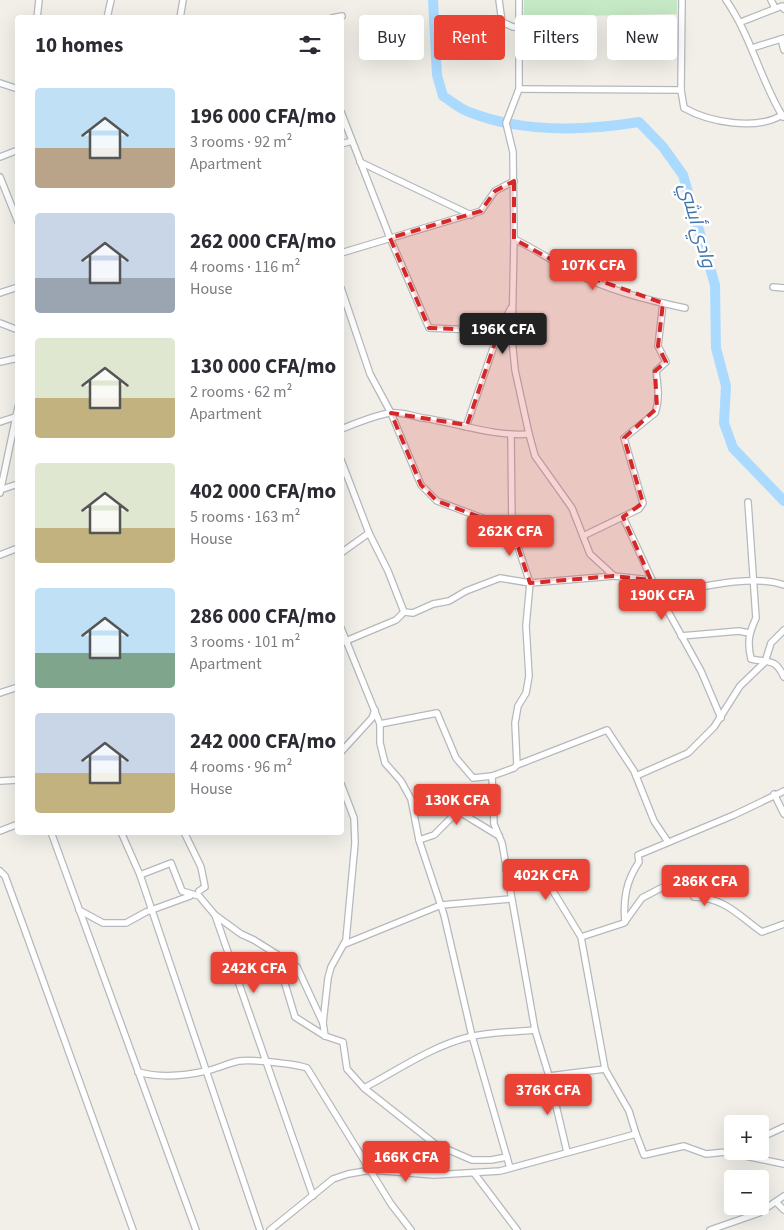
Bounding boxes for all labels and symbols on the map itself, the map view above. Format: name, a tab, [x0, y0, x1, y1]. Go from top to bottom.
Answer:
water label: وادي أبشي	[671, 180, 722, 273]
pin: 107K CFA	[541, 248, 645, 291]
pin: 196K CFA	[451, 312, 555, 355]
pin: 262K CFA	[458, 514, 562, 557]
pin: 190K CFA	[610, 578, 714, 621]
pin: 130K CFA	[405, 784, 509, 826]
pin: 402K CFA	[494, 858, 598, 901]
pin: 286K CFA	[653, 864, 757, 907]
pin: 242K CFA	[202, 952, 306, 994]
pin: 376K CFA	[496, 1074, 600, 1116]
pin: 166K CFA	[354, 1140, 458, 1183]

